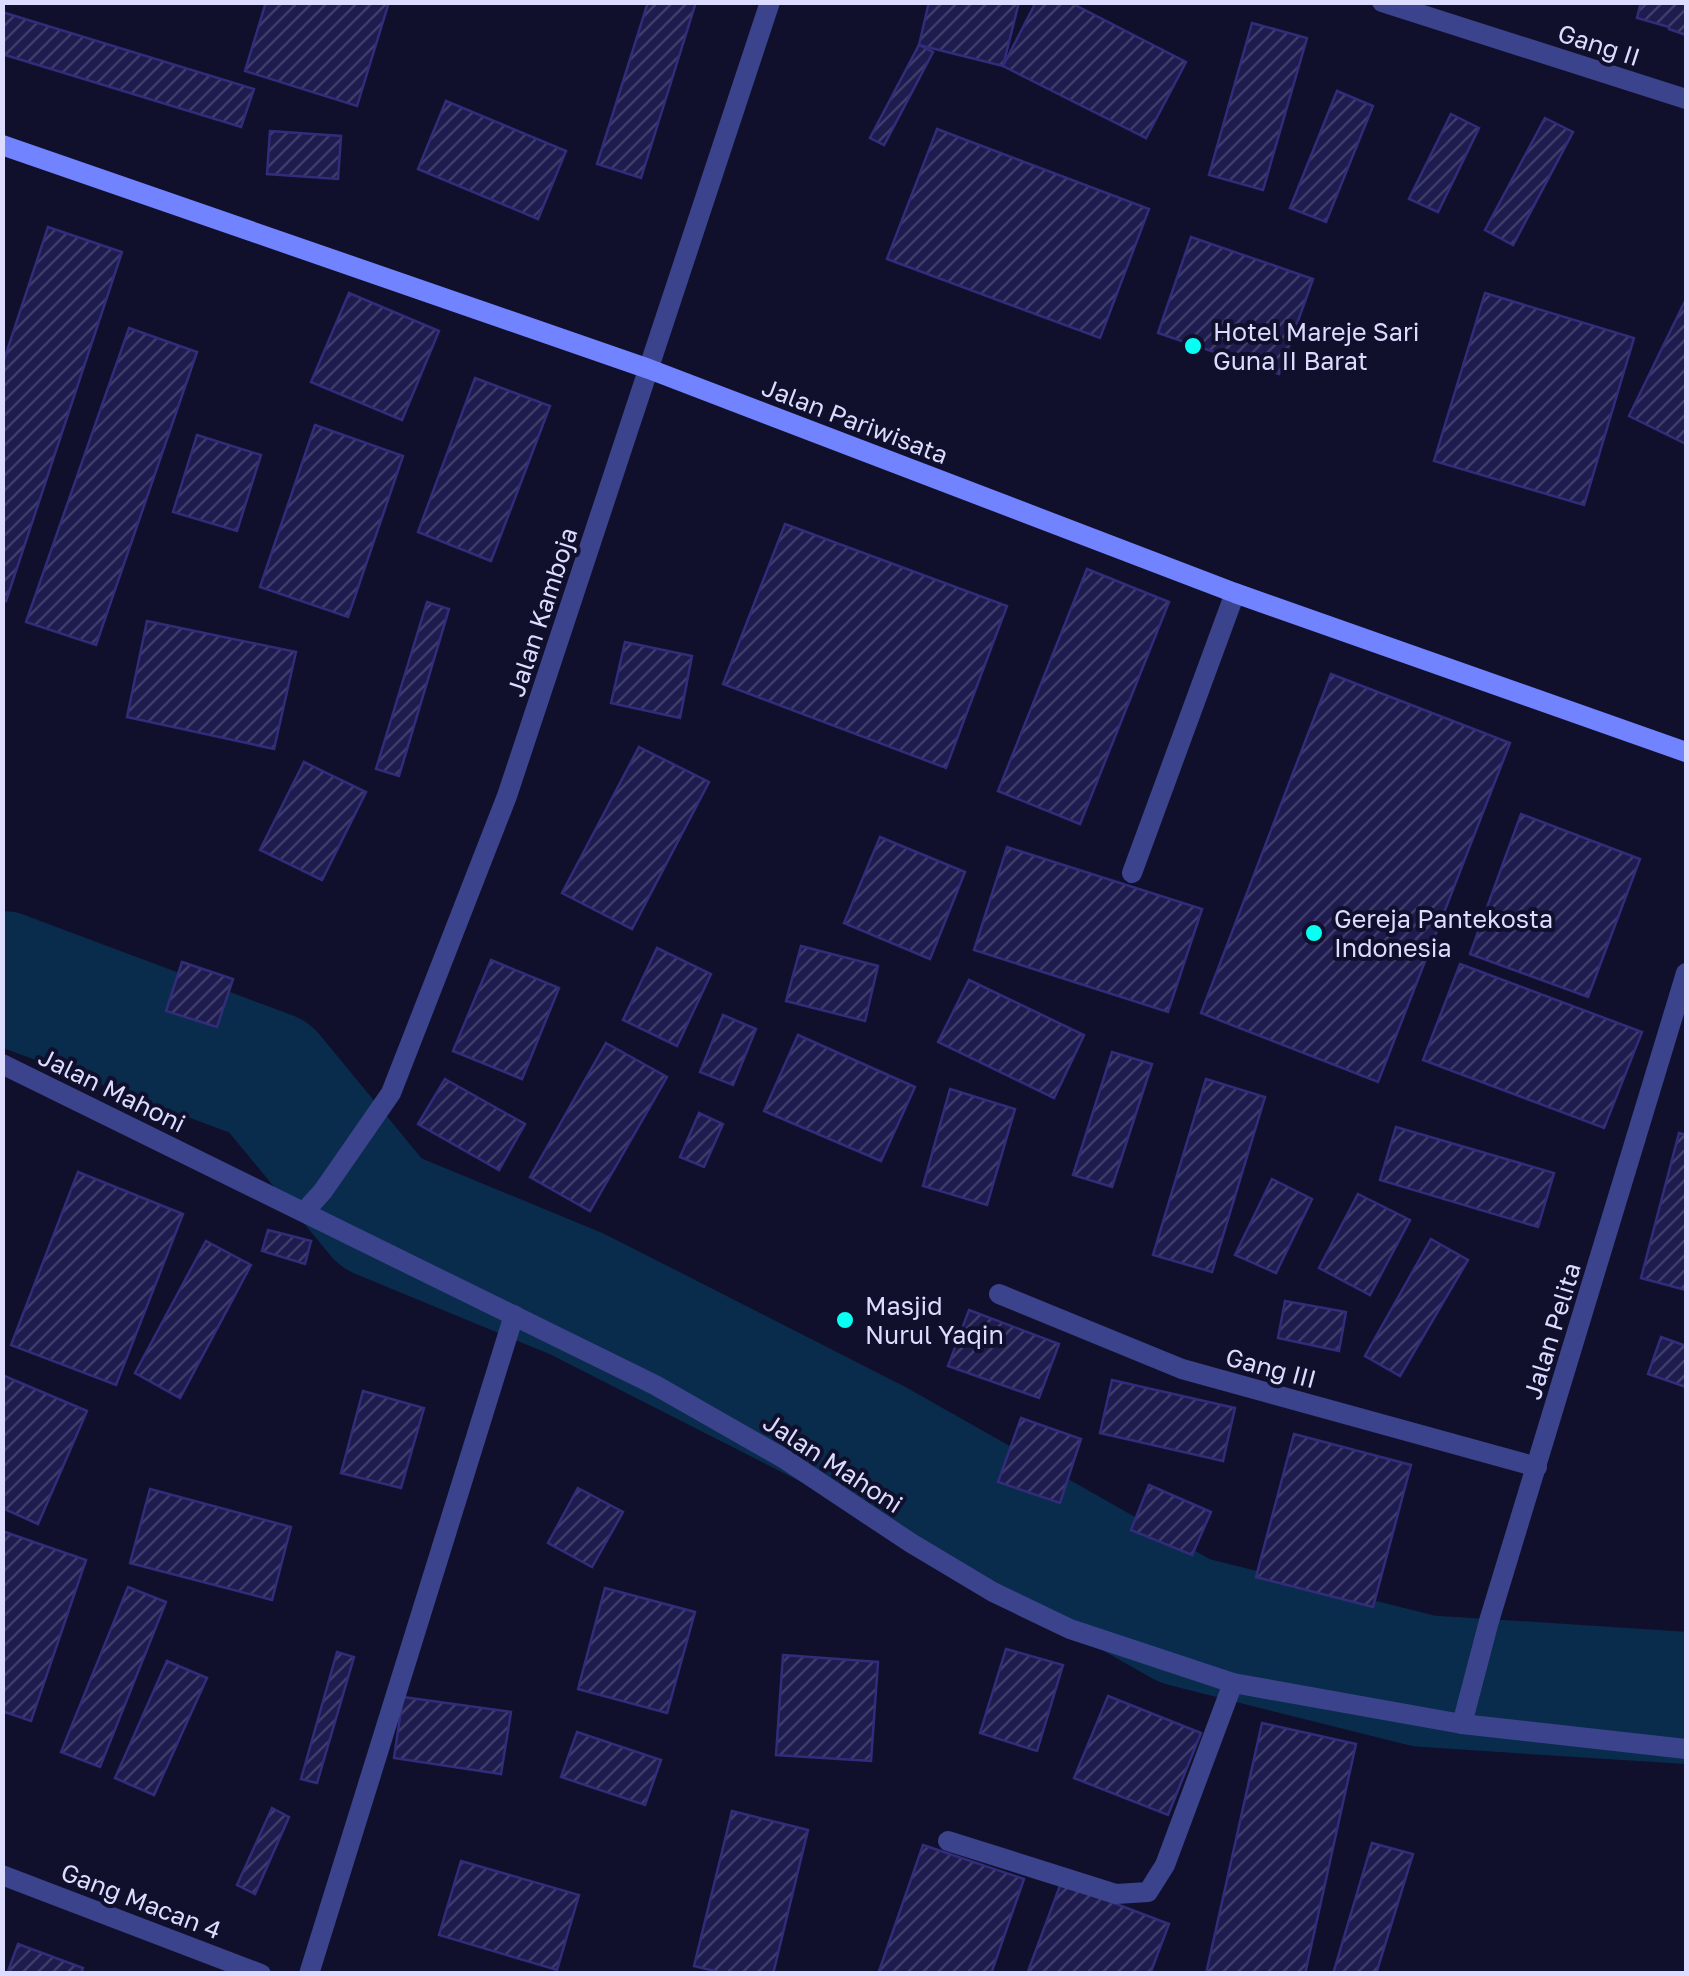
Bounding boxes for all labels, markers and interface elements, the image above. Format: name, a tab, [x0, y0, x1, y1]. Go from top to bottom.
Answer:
street label: Gang II	[1554, 17, 1644, 72]
place label: Hotel Mareje Sari Guna II Barat	[1213, 316, 1419, 376]
marker: Hotel Mareje Sari Guna II Barat	[1182, 335, 1204, 357]
street label: Jalan Pariwisata	[758, 371, 953, 470]
street label: Jalan Kamboja	[500, 523, 583, 700]
place label: Gereja Pantekosta Indonesia	[1334, 903, 1553, 963]
marker: Gereja Pantekosta Indonesia	[1303, 922, 1325, 944]
street label: Jalan Mahoni	[34, 1041, 191, 1139]
street label: Jalan Pelita	[1516, 1259, 1587, 1403]
place label: Masjid Nurul Yaqin	[865, 1290, 1004, 1350]
marker: Masjid Nurul Yaqin	[834, 1309, 856, 1331]
street label: Gang III	[1223, 1341, 1320, 1394]
street label: Jalan Mahoni	[758, 1406, 909, 1519]
street label: Gang Macan 4	[57, 1856, 226, 1945]

